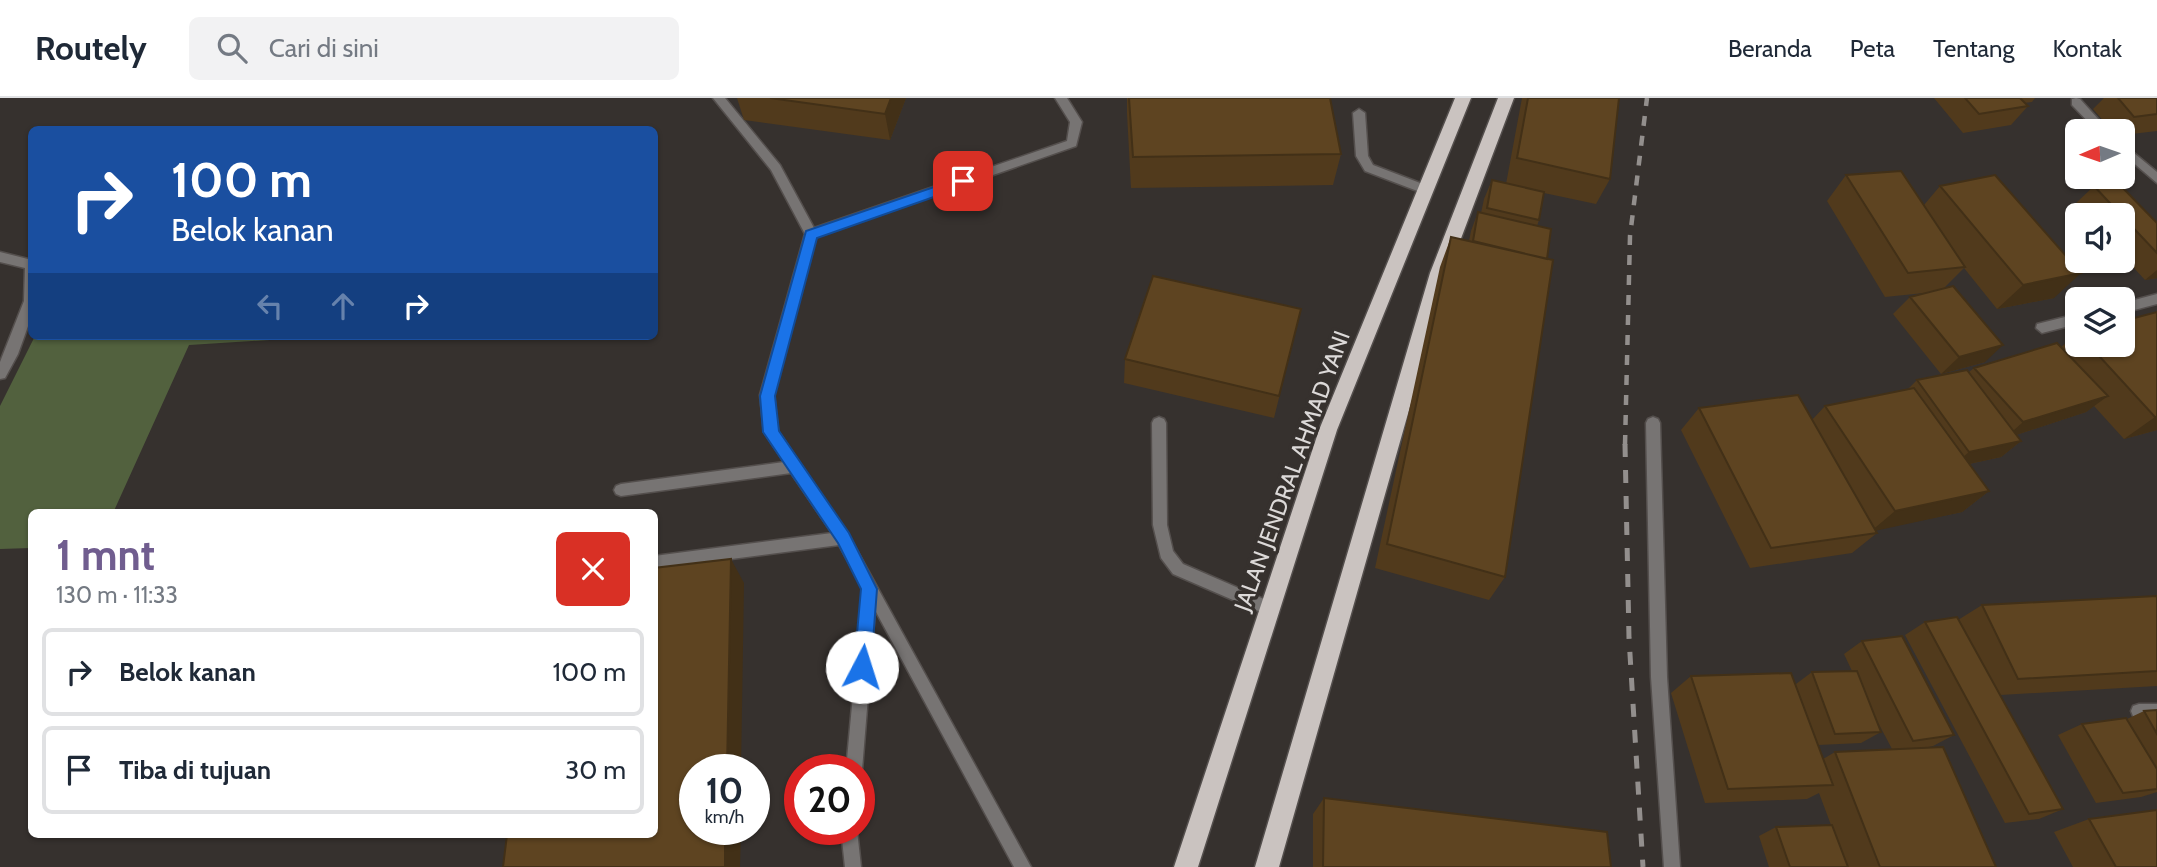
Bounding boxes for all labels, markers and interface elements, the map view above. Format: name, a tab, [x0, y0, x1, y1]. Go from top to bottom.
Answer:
search box	[189, 17, 679, 80]
text: Routely	[35, 28, 147, 68]
icon: search	[213, 29, 251, 67]
text: Cari di sini	[269, 32, 379, 64]
text: Beranda	[1728, 34, 1812, 63]
text: Peta	[1850, 34, 1895, 63]
text: Tentang	[1933, 34, 2014, 63]
text: Kontak	[2052, 34, 2122, 63]
north arrow	[2065, 119, 2135, 189]
map controls	[2065, 119, 2135, 357]
text: 100 m	[171, 150, 312, 209]
pin	[933, 151, 993, 211]
icon: right	[56, 154, 147, 245]
icon: arrive	[944, 162, 982, 200]
button: sound	[2065, 203, 2135, 273]
text: Belok kanan	[171, 210, 334, 249]
icon: left	[251, 287, 289, 325]
icon: ahead	[324, 287, 362, 325]
icon: right	[397, 287, 435, 325]
button: layers	[2065, 287, 2135, 357]
street label: JALAN JENDRAL AHMAD YANI	[1228, 327, 1356, 616]
text: 1 mnt	[56, 529, 155, 581]
button: close	[556, 532, 630, 606]
text: 130 m · 11:33	[56, 581, 178, 609]
position arrow	[825, 630, 899, 704]
icon: right	[60, 653, 98, 691]
text: Belok kanan	[119, 656, 256, 688]
text: 100 m	[553, 656, 626, 688]
icon: arrive	[60, 751, 98, 789]
text: Tiba di tujuan	[119, 754, 271, 786]
text: 30 m	[565, 754, 626, 786]
speed limit sign: 20	[784, 754, 875, 845]
text: 10	[706, 769, 743, 812]
text: km/h	[705, 806, 744, 828]

